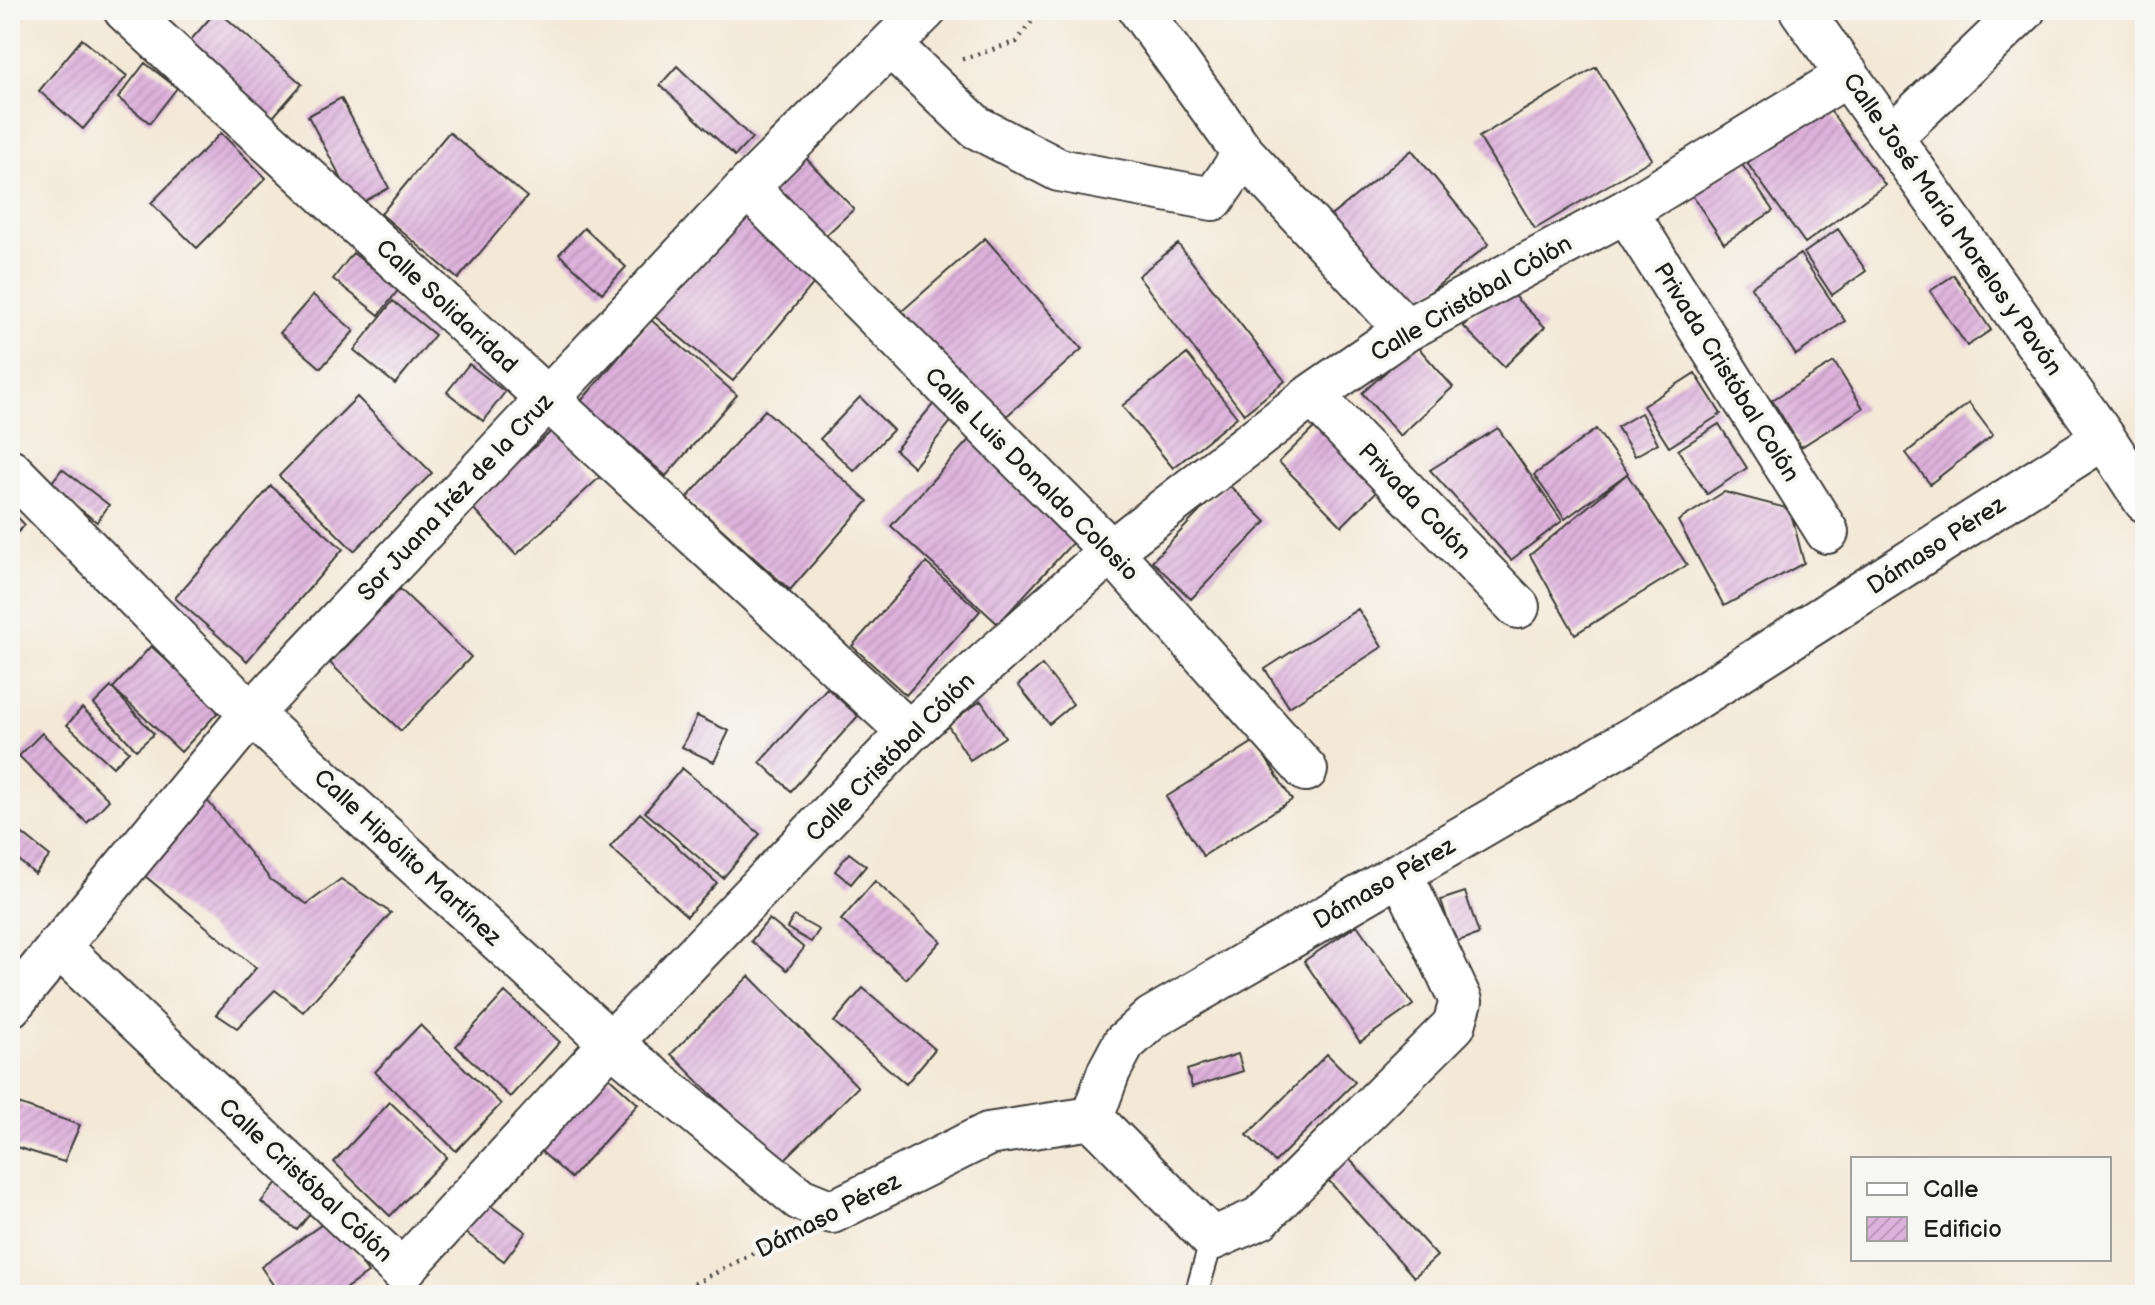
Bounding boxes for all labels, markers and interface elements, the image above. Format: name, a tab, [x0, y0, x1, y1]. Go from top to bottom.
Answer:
street label: Calle José María Morelos y Pavón	[1837, 67, 2069, 381]
street label: Calle Cristóbal Cólón	[1365, 229, 1577, 368]
street label: Calle Solidaridad	[370, 233, 524, 379]
street label: Privada Cristóbal Colón	[1647, 257, 1806, 487]
street label: Calle Luis Donaldo Colosio	[919, 361, 1145, 587]
street label: Sor Juana Iréz de la Cruz	[352, 387, 560, 607]
street label: Privada Colón	[1352, 437, 1477, 565]
street label: Dámaso Pérez	[1862, 490, 2011, 601]
street label: Calle Cristóbal Cólón	[800, 667, 981, 848]
street label: Calle Hipólito Martínez	[308, 763, 508, 952]
street label: Dámaso Pérez	[1308, 831, 1461, 936]
street label: Calle Cristóbal Cólón	[213, 1092, 399, 1269]
legend	[1851, 1157, 2111, 1261]
street label: Dámaso Pérez	[751, 1166, 906, 1264]
text: Calle	[1923, 1175, 1978, 1204]
text: Edificio	[1923, 1215, 2002, 1244]

